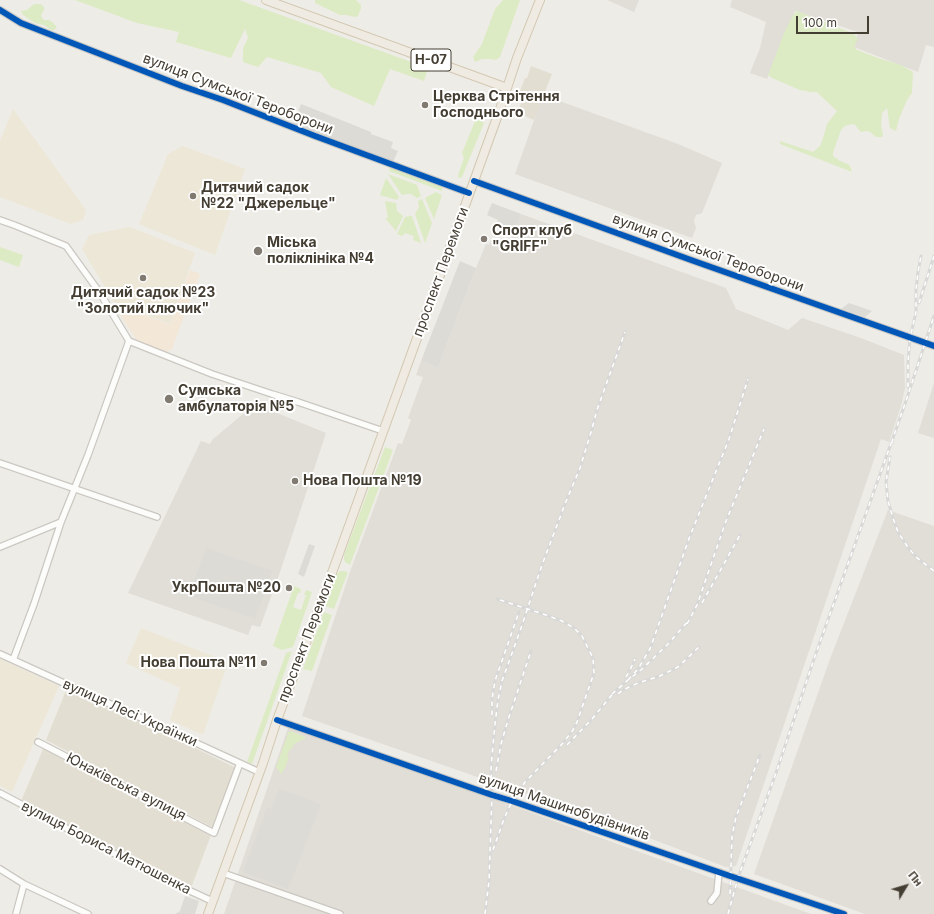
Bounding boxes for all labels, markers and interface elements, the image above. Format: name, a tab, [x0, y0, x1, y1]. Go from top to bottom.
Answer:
scale bar	[798, 8, 871, 34]
text: 100 m	[803, 15, 837, 30]
road number: Н-07	[411, 49, 451, 71]
street label: вулиця Сумської Тероборони	[140, 50, 336, 138]
place label: Церква Стрітення Господнього	[433, 89, 559, 122]
marker: Церква Стрітення Господнього	[420, 100, 430, 110]
place label: Дитячий садок №22 "Джерельце"	[201, 180, 336, 212]
marker: Дитячий садок №22 "Джерельце"	[188, 191, 198, 201]
street label: проспект Перемоги	[410, 205, 472, 339]
street label: вулиця Сумської Тероборони	[610, 210, 806, 296]
place label: Спорт клуб "GRIFF"	[492, 223, 572, 256]
marker: Спорт клуб "GRIFF"	[479, 234, 489, 244]
place label: Міська поліклініка №4	[267, 235, 374, 268]
marker: Міська поліклініка №4	[252, 245, 264, 257]
marker: Дитячий садок №23 "Золотий ключик"	[138, 273, 148, 283]
place label: Дитячий садок №23 "Золотий ключик"	[71, 285, 215, 318]
place label: Сумська амбулаторія №5	[178, 383, 294, 416]
marker: Сумська амбулаторія №5	[163, 393, 175, 405]
place label: Нова Пошта №19	[303, 473, 422, 489]
marker: Нова Пошта №19	[290, 476, 300, 486]
street label: проспект Перемоги	[275, 571, 339, 705]
place label: УкрПошта №20	[172, 580, 281, 596]
marker: УкрПошта №20	[284, 583, 294, 593]
place label: Нова Пошта №11	[140, 655, 256, 671]
marker: Нова Пошта №11	[259, 658, 269, 668]
street label: вулиця Лесі Українки	[60, 676, 200, 750]
street label: Юнаківська вулиця	[63, 750, 189, 824]
street label: вулиця Машинобудівників	[476, 770, 652, 844]
street label: вулиця Бориса Матюшенка	[18, 798, 194, 898]
north arrow	[886, 866, 926, 906]
text: Пн	[905, 868, 926, 889]

